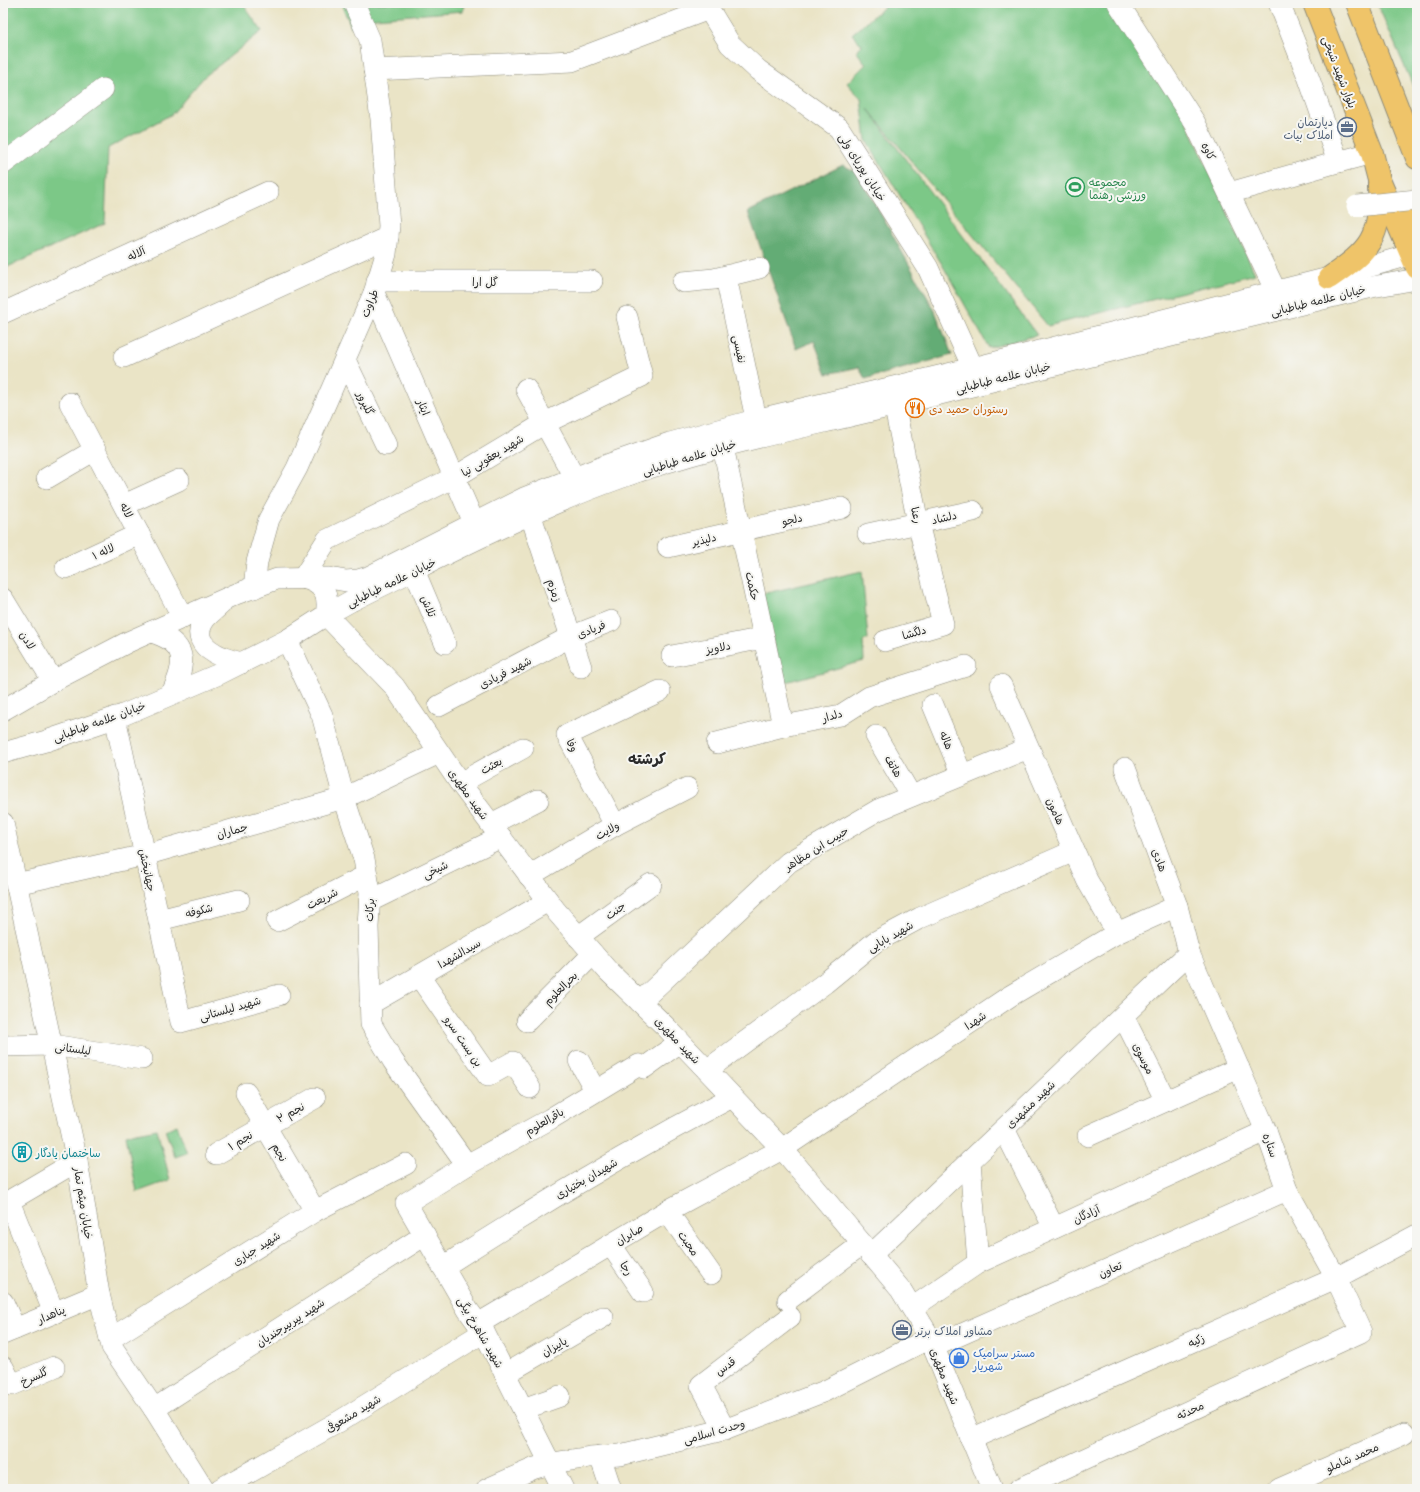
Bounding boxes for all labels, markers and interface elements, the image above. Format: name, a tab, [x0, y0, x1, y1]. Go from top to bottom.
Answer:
street label: بلوار شهید شیخی	[1318, 34, 1361, 111]
place label: دپارتمان املاک بیات	[1283, 114, 1333, 143]
office icon: دپارتمان املاک بیات	[1336, 116, 1358, 138]
street label: خیابان پوریای ولی	[835, 130, 890, 204]
street label: کاوه	[1198, 139, 1220, 163]
place label: مجموعه ورزشی رهنما	[1089, 174, 1146, 203]
sports icon: مجموعه ورزشی رهنما	[1064, 176, 1086, 198]
street label: آلاله	[125, 242, 149, 264]
street label: گل ارا	[472, 274, 498, 289]
street label: خیابان علامه طباطبایی	[1269, 281, 1367, 320]
street label: طراوت	[357, 287, 381, 319]
street label: نفیسی	[729, 334, 750, 364]
street label: خیابان علامه طباطبایی	[954, 358, 1052, 397]
street label: گلپرور	[353, 388, 378, 418]
street label: ایثار	[414, 396, 434, 417]
restaurant icon: رستوران حمید دی	[904, 397, 926, 419]
place label: رستوران حمید دی	[929, 401, 1008, 417]
street label: شهید یعقوبی نیا	[458, 430, 527, 480]
street label: خیابان علامه طباطبایی	[640, 436, 738, 479]
street label: لاله	[117, 500, 137, 520]
street label: رعنا	[908, 505, 926, 525]
street label: دلشاد	[930, 507, 958, 527]
street label: دلجو	[779, 510, 804, 530]
street label: دلپذیر	[689, 529, 718, 549]
street label: لاله ۱	[89, 539, 117, 563]
street label: خیابان علامه طباطبایی	[344, 554, 439, 611]
street label: حکمت	[743, 570, 763, 602]
street label: زمزم	[542, 577, 566, 604]
street label: تلاش	[418, 593, 441, 620]
street label: فریادی	[574, 616, 608, 642]
street label: دلگشا	[900, 621, 928, 643]
street label: لادن	[17, 628, 39, 652]
street label: دلاویز	[703, 637, 732, 657]
street label: شهید فریادی	[476, 652, 534, 692]
street label: خیابان علامه طباطبایی	[51, 697, 148, 746]
street label: دلدار	[819, 705, 844, 725]
street label: هاله	[936, 729, 958, 751]
street label: وفا	[563, 736, 583, 754]
district label: کرشته	[628, 748, 666, 768]
street label: هاتف	[882, 752, 906, 780]
street label: بعثت	[477, 753, 505, 778]
street label: شهید مطهری	[445, 766, 493, 822]
street label: هامون	[1043, 795, 1069, 827]
street label: ولایت	[592, 817, 622, 843]
street label: جماران	[215, 818, 249, 842]
street label: حبیب ابن مظاهر	[780, 822, 851, 875]
street label: هادی	[1149, 846, 1171, 874]
street label: جهانبخش	[135, 847, 160, 893]
street label: شیخی	[420, 856, 451, 882]
street label: شریعت	[304, 884, 340, 912]
street label: برکات	[361, 898, 378, 922]
street label: جنت	[602, 898, 628, 922]
street label: شکوفه	[184, 899, 215, 922]
street label: شهید بابایی	[864, 917, 916, 956]
street label: سیدالشهدا	[435, 935, 483, 971]
street label: بحرالعلوم	[540, 968, 582, 1010]
street label: شهید لیلستانی	[197, 992, 263, 1025]
street label: شهدا	[961, 1007, 989, 1033]
street label: بن بست سرو	[440, 1012, 487, 1070]
street label: شهید مطهری	[652, 1013, 704, 1067]
street label: لیلستانی	[54, 1038, 92, 1059]
street label: موسوی	[1129, 1040, 1158, 1077]
street label: شهید مشهدی	[1002, 1077, 1058, 1131]
street label: نجم ۲	[273, 1098, 308, 1127]
street label: باقرالعلوم	[522, 1104, 567, 1140]
street label: نجم ۱	[225, 1127, 256, 1155]
street label: ستاره	[1260, 1131, 1282, 1159]
street label: نجم	[267, 1140, 291, 1165]
building icon: ساختمان یادگار	[11, 1141, 33, 1163]
place label: ساختمان یادگار	[35, 1145, 101, 1160]
street label: شهیدان بختیاری	[552, 1154, 620, 1203]
street label: خیابان میثم تمار	[69, 1165, 97, 1241]
street label: آزادگان	[1070, 1201, 1103, 1227]
street label: صابران	[612, 1220, 646, 1249]
street label: شهید جباری	[229, 1227, 283, 1269]
street label: محبت	[674, 1227, 703, 1259]
street label: تعاون	[1096, 1257, 1125, 1281]
street label: رجا	[617, 1258, 637, 1278]
street label: شهید پیربیرجندیان	[253, 1294, 328, 1351]
street label: شهید شاهرخ بیگی	[454, 1294, 507, 1371]
street label: پناهدار	[34, 1301, 67, 1327]
office icon: مشاور املاک برتر	[891, 1319, 913, 1341]
place label: مشاور املاک برتر	[915, 1323, 992, 1339]
street label: زکیه	[1185, 1330, 1207, 1350]
street label: پاییزان	[539, 1333, 569, 1359]
place label: مستر سرامیک شهریار	[972, 1345, 1035, 1373]
street label: شهید مطهری	[927, 1346, 963, 1406]
shop icon: مستر سرامیک شهریار	[948, 1347, 970, 1369]
street label: قدس	[711, 1353, 739, 1379]
street label: گلسرخ	[18, 1363, 51, 1390]
street label: شهید مشعوفی	[323, 1391, 384, 1436]
street label: محدثه	[1174, 1397, 1206, 1423]
street label: وحدت اسلامی	[681, 1415, 747, 1448]
street label: محمد شاملو	[1322, 1439, 1381, 1477]

